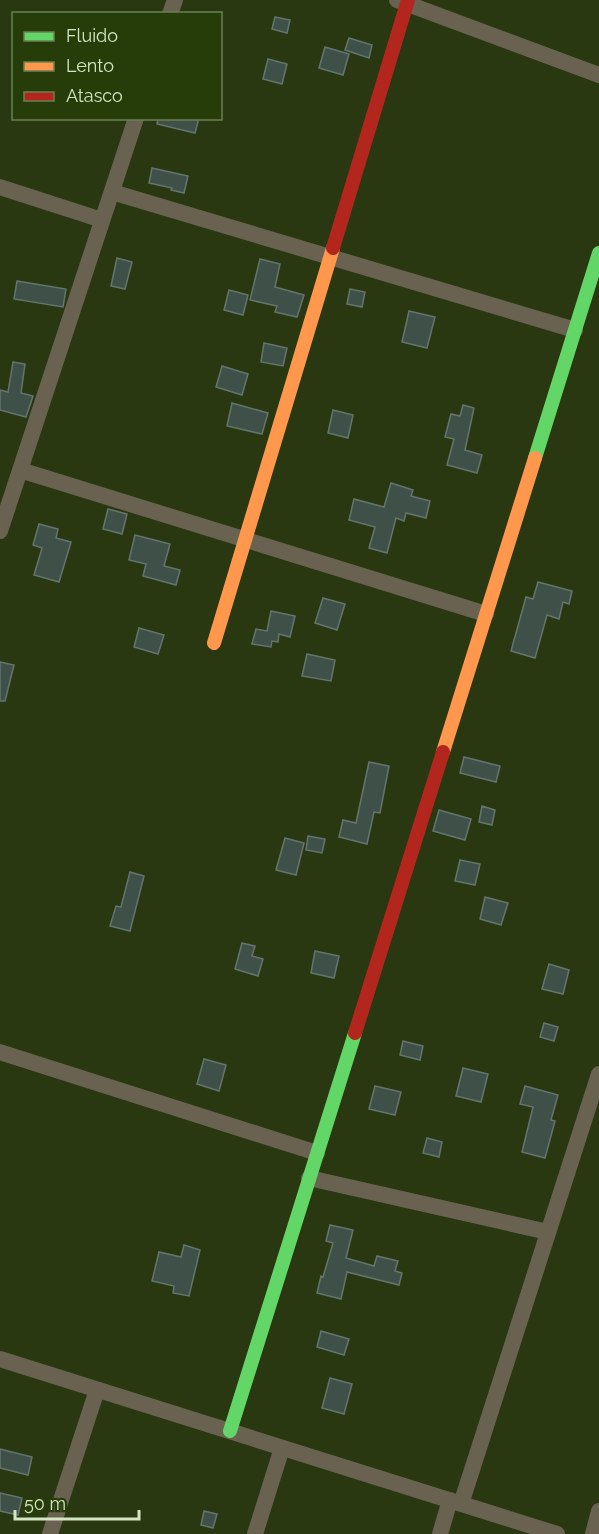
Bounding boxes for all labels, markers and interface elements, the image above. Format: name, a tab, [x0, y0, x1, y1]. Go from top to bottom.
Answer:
legend	[12, 12, 222, 120]
text: Fluido	[66, 25, 118, 46]
text: Lento	[66, 55, 114, 76]
text: Atasco	[66, 85, 123, 106]
scale bar	[15, 1483, 140, 1521]
text: 50 m	[24, 1493, 66, 1514]

